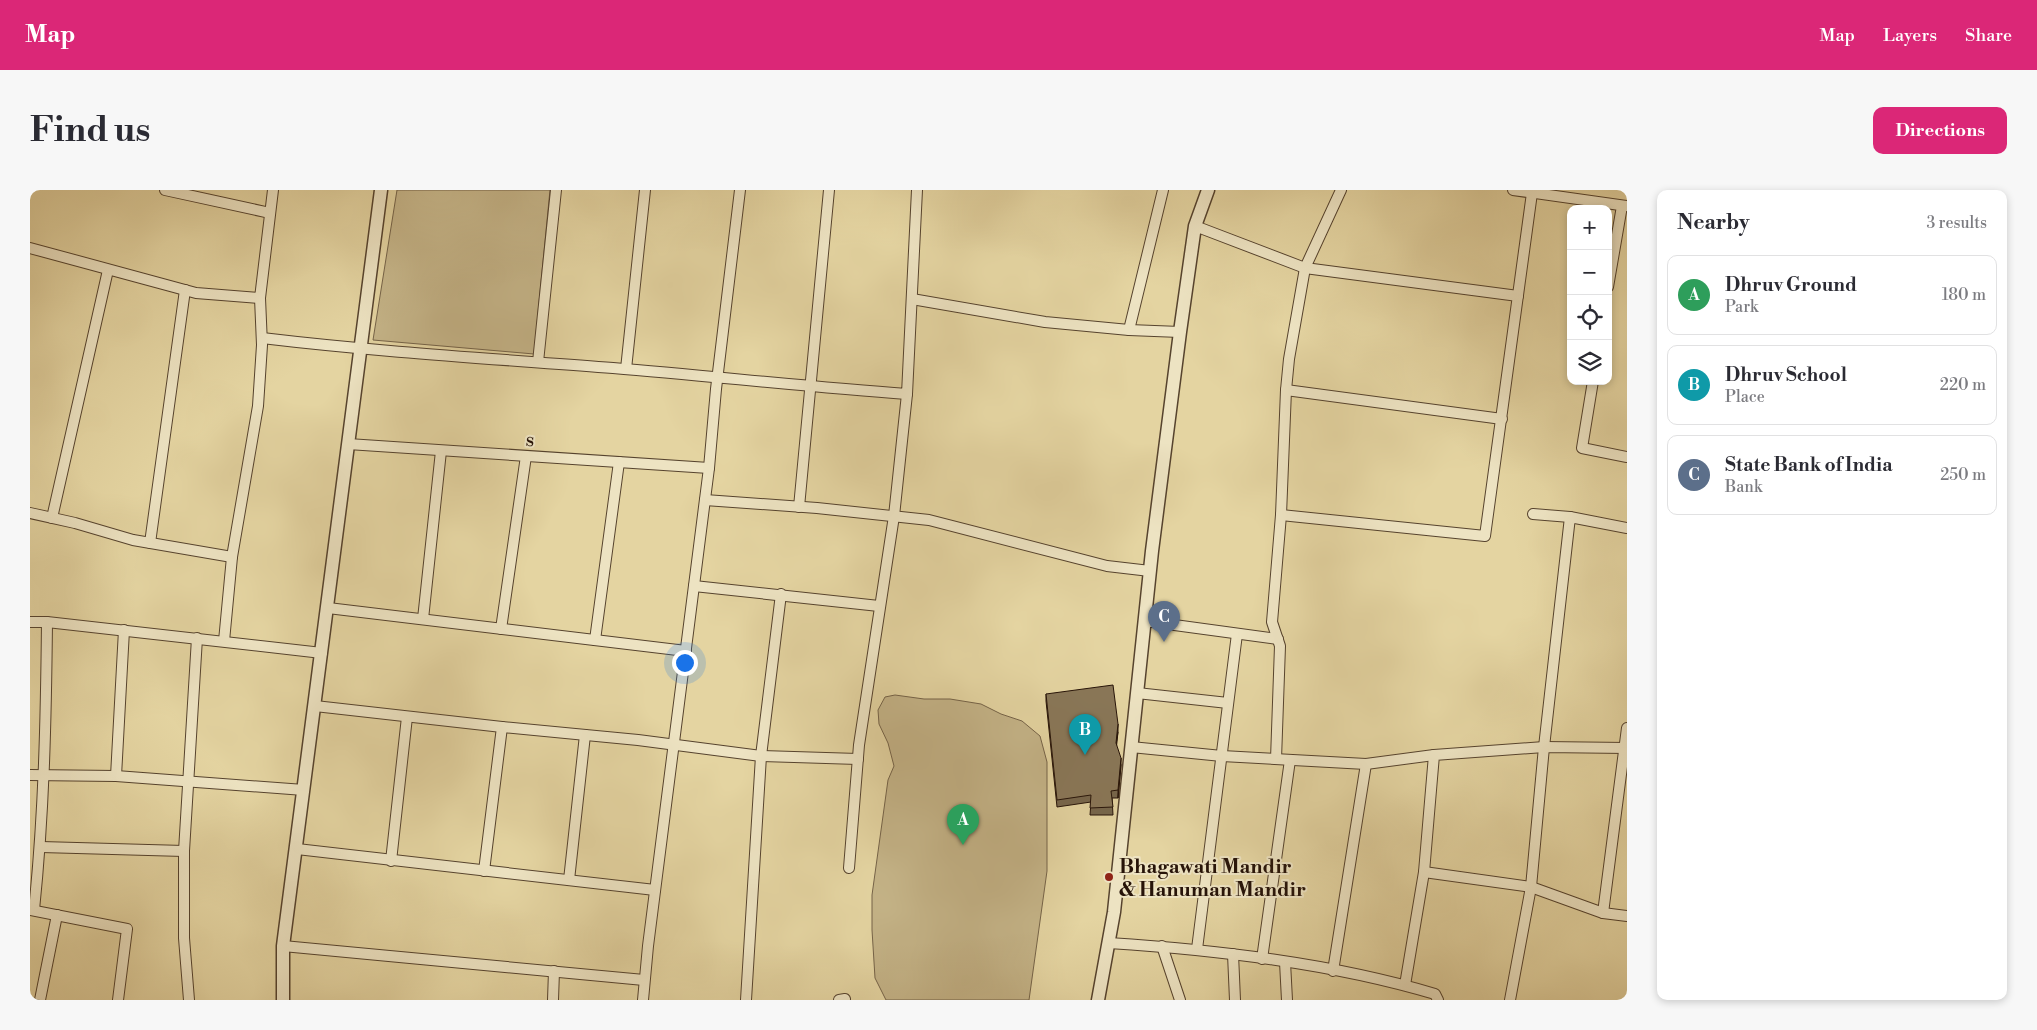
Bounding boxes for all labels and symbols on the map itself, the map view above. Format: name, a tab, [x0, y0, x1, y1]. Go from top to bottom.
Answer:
street label: s	[525, 428, 535, 453]
pin: C	[1148, 601, 1180, 642]
your location	[672, 650, 698, 676]
pin: B	[1069, 714, 1101, 755]
pin: A	[947, 804, 979, 845]
place label: Bhagawati Mandir & Hanuman Mandir	[1119, 855, 1306, 903]
marker: Bhagawati Mandir & Hanuman Mandir	[1103, 871, 1115, 883]

